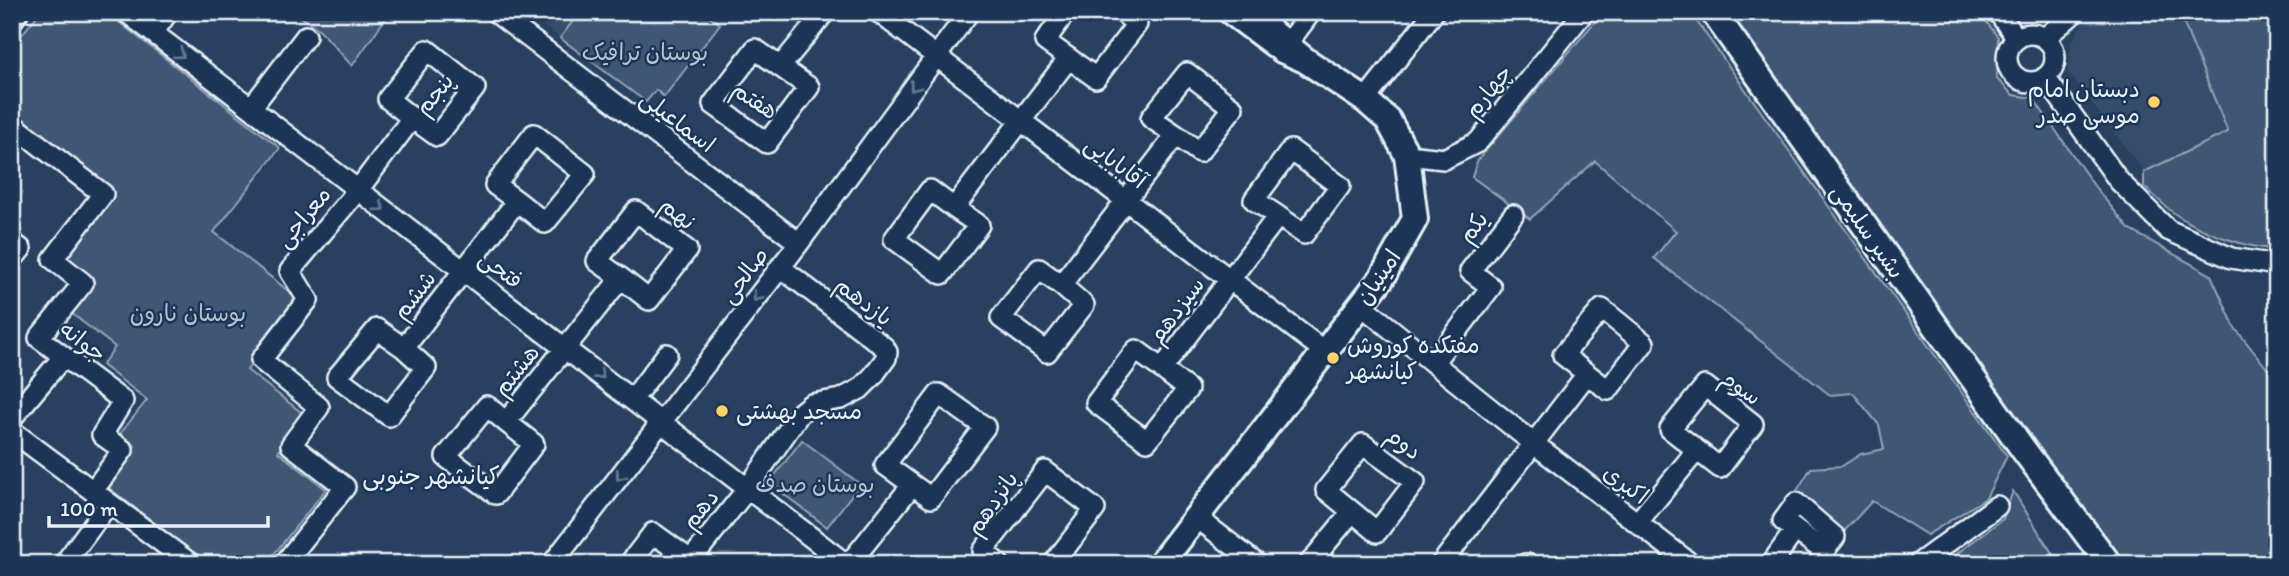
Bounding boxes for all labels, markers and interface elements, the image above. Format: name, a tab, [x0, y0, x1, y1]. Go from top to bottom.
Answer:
park label: بوستان ترافیک	[582, 38, 708, 66]
one-way arrow	[172, 45, 185, 58]
street label: چهارم	[1458, 59, 1521, 126]
street label: پنجم	[408, 67, 463, 123]
street label: هفتم	[725, 75, 783, 129]
place label: دبستان امام موسی صدر	[2028, 75, 2140, 130]
one-way arrow	[910, 79, 922, 91]
street label: اسماعیلی	[634, 84, 721, 159]
marker: دبستان امام موسی صدر	[2146, 94, 2162, 110]
street label: آقابابایی	[1079, 130, 1154, 196]
street label: بشیر سلیمی	[1824, 178, 1911, 285]
street label: معراجی	[269, 181, 337, 254]
street label: نهم	[652, 190, 701, 239]
one-way arrow	[372, 199, 385, 211]
street label: یکم	[1452, 206, 1497, 251]
street label: صالحی	[714, 241, 775, 309]
street label: فتحی	[473, 244, 528, 295]
street label: امینیان	[1349, 244, 1407, 310]
street label: ششم	[386, 265, 445, 327]
street label: یازدهم	[827, 270, 898, 335]
street label: سیزدهم	[1142, 271, 1213, 351]
one-way arrow	[753, 289, 766, 302]
park label: بوستان نارون	[130, 299, 246, 327]
street label: جوانه	[53, 314, 112, 369]
place label: مفتکده کوروش کیانشهر	[1345, 331, 1480, 385]
street label: هشتم	[487, 339, 548, 404]
marker: مفتکده کوروش کیانشهر	[1325, 350, 1341, 366]
street label: سوم	[1713, 363, 1767, 413]
one-way arrow	[592, 367, 604, 379]
place label: مسجد بهشتی	[736, 397, 862, 426]
marker: مسجد بهشتی	[714, 403, 730, 419]
street label: دوم	[1378, 421, 1427, 469]
street label: اکبری	[1598, 458, 1654, 510]
district label: کیانشهر جنوبی	[362, 461, 500, 492]
street label: پانزدهم	[960, 466, 1027, 543]
one-way arrow	[615, 469, 628, 481]
park label: بوستان صدف	[755, 470, 875, 498]
street label: دهم	[675, 483, 728, 537]
scale bar	[49, 485, 268, 529]
text: 100 m	[60, 496, 118, 521]

